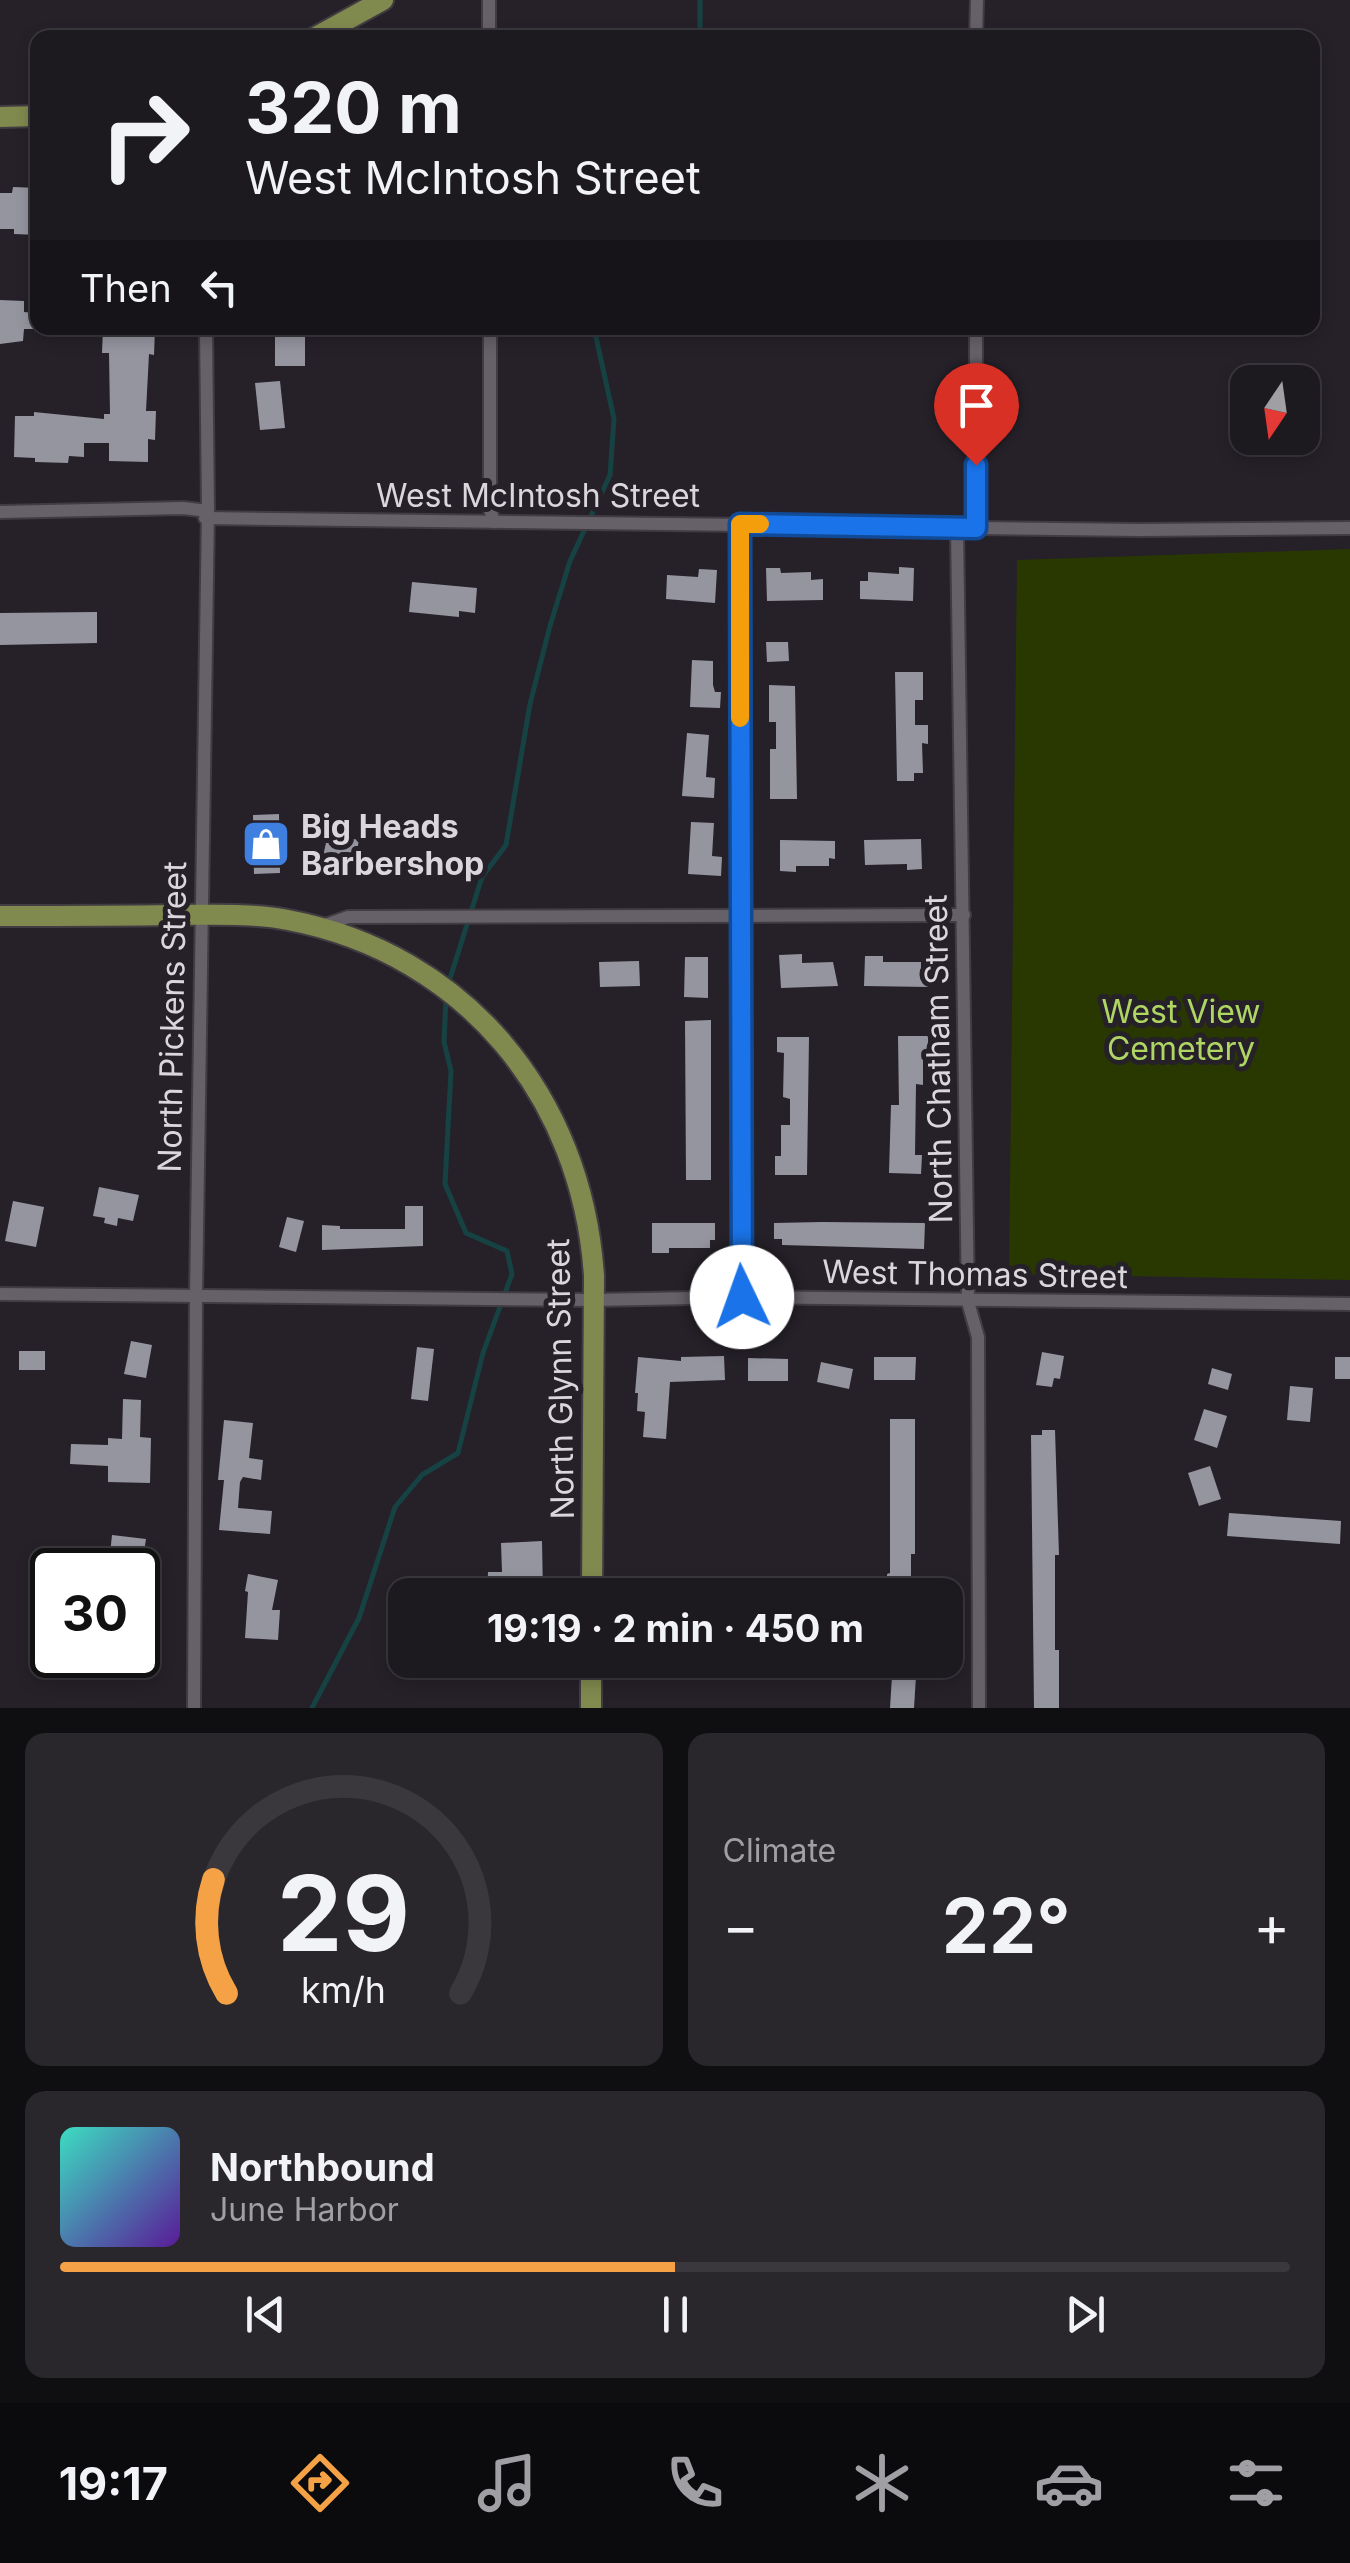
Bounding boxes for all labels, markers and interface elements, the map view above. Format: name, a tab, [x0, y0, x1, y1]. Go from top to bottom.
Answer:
text: 320 m	[245, 65, 462, 150]
icon: right	[80, 70, 210, 200]
text: West McIntosh Street	[245, 150, 701, 205]
icon: left	[192, 260, 247, 315]
text: Then	[80, 265, 172, 311]
pin	[934, 363, 1019, 466]
north arrow	[1230, 365, 1320, 455]
map controls	[1230, 365, 1320, 455]
icon: arrive	[949, 378, 1004, 433]
street label: West McIntosh Street	[376, 476, 700, 515]
place label: Big Heads Barbershop	[301, 807, 484, 883]
shop icon: Big Heads Barbershop	[240, 818, 292, 870]
street label: North Pickens Street	[150, 861, 194, 1173]
street label: North Chatham Street	[916, 894, 960, 1224]
park label: West View Cemetery	[1101, 992, 1261, 1068]
street label: North Glynn Street	[538, 1238, 582, 1520]
position arrow	[690, 1245, 794, 1349]
street label: West Thomas Street	[822, 1252, 1128, 1296]
speed limit sign: 30	[30, 1548, 160, 1678]
text: 19:19 · 2 min · 450 m	[487, 1605, 864, 1651]
text: Climate	[723, 1831, 836, 1870]
text: 29	[277, 1850, 410, 1976]
text: 22°	[942, 1880, 1071, 1971]
text: −	[723, 1893, 759, 1959]
text: +	[1254, 1893, 1290, 1959]
text: km/h	[301, 1968, 386, 2012]
text: Northbound	[210, 2144, 435, 2190]
text: June Harbor	[210, 2190, 399, 2229]
icon: previous	[238, 2287, 293, 2342]
icon: pause	[648, 2287, 703, 2342]
icon: next	[1058, 2287, 1113, 2342]
icon: directions	[285, 2448, 355, 2518]
icon: music	[472, 2448, 542, 2518]
icon: phone	[660, 2448, 730, 2518]
icon: climate	[847, 2448, 917, 2518]
icon: car	[1034, 2448, 1104, 2518]
icon: filters	[1221, 2448, 1291, 2518]
text: 19:17	[59, 2456, 168, 2511]

